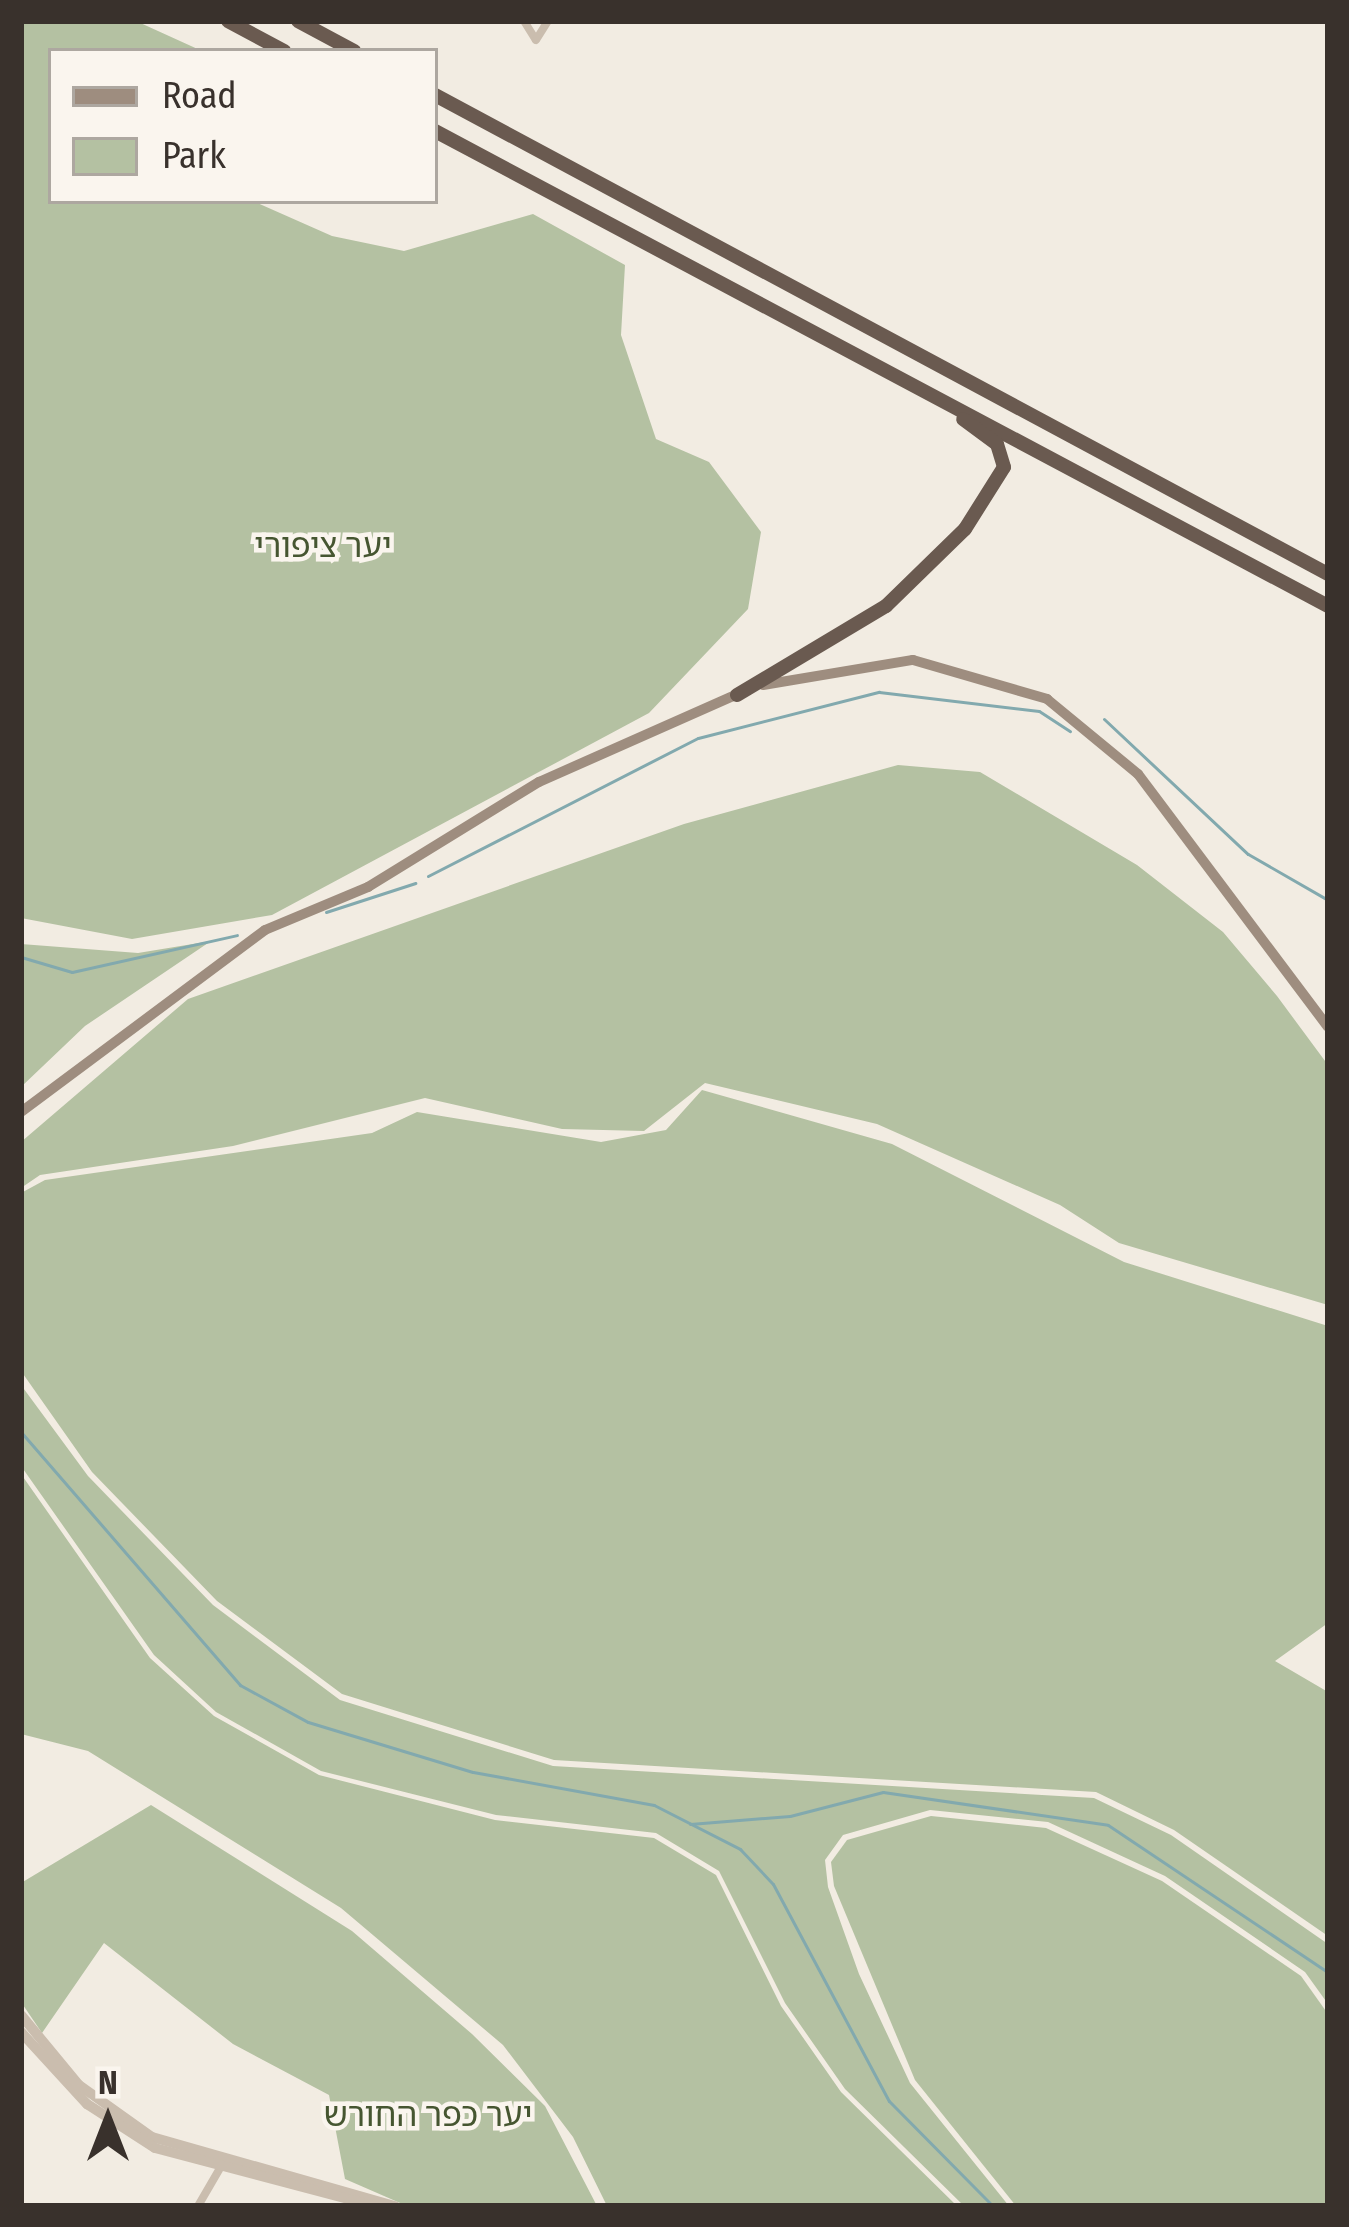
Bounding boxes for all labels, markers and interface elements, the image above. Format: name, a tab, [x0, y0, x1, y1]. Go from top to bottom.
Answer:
legend	[48, 48, 438, 204]
text: Road	[162, 74, 237, 118]
text: Park	[162, 134, 226, 178]
park label: יער ציפורי	[254, 527, 392, 567]
north arrow	[48, 2059, 168, 2179]
text: N	[98, 2063, 118, 2103]
park label: יער כפר החורש	[324, 2096, 532, 2136]

